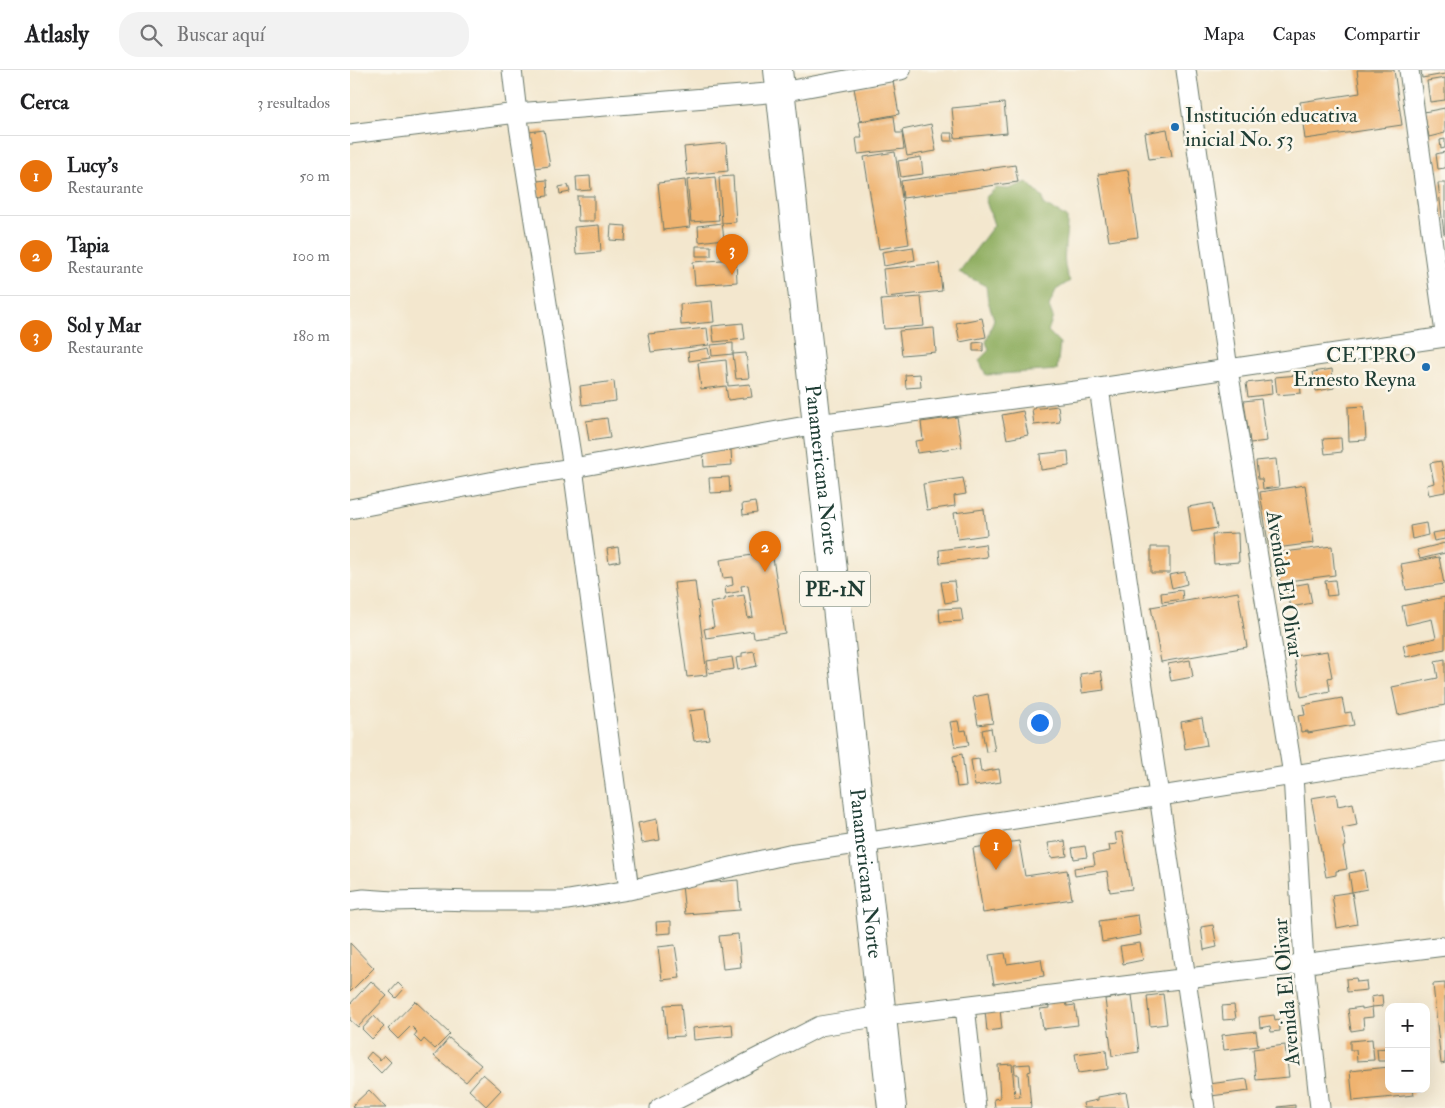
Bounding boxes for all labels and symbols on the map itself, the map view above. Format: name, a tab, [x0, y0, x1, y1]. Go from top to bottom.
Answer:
place label: Institución educativa inicial No. 53	[1185, 102, 1358, 153]
marker: Institución educativa inicial No. 53	[1169, 121, 1181, 133]
pin: 3	[716, 234, 748, 275]
place label: CETPRO Ernesto Reyna	[1293, 342, 1416, 393]
marker: CETPRO Ernesto Reyna	[1420, 361, 1432, 373]
street label: Panamericana Norte	[799, 383, 844, 556]
street label: Avenida El Olivar	[1259, 508, 1309, 660]
pin: 2	[749, 531, 781, 572]
road number: PE-1N	[800, 572, 870, 606]
your location	[1027, 710, 1053, 736]
street label: Panamericana Norte	[843, 787, 888, 960]
pin: 1	[980, 829, 1012, 870]
street label: Avenida El Olivar	[1267, 917, 1307, 1068]

